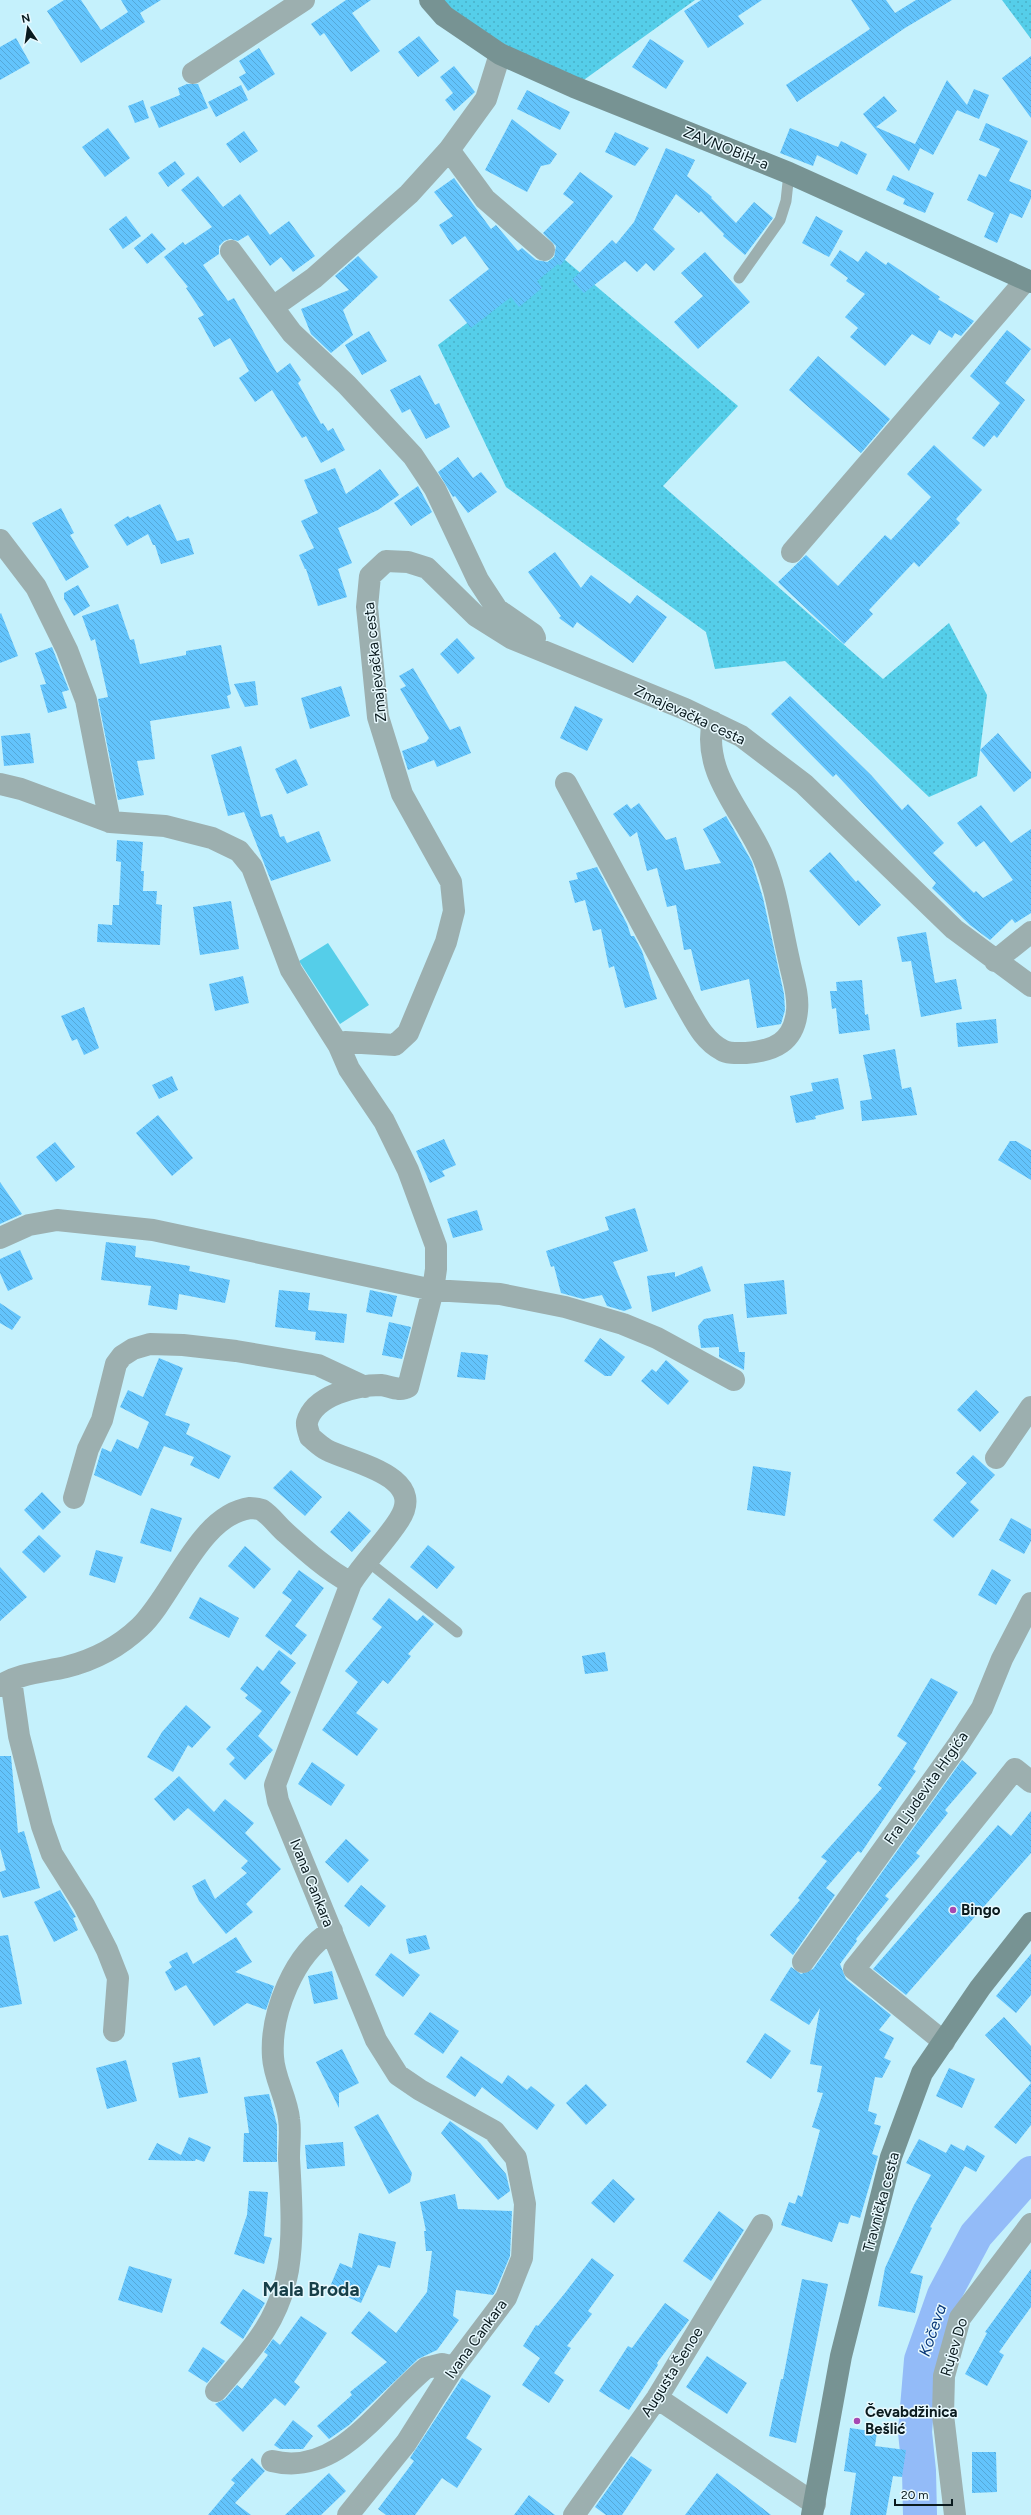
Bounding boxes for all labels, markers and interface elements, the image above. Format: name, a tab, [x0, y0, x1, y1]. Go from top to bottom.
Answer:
north arrow	[8, 8, 48, 48]
text: N	[20, 11, 31, 26]
street label: ZAVNOBiH-a	[681, 123, 771, 173]
street label: Zmajevačka cesta	[360, 601, 390, 723]
street label: Zmajevačka cesta	[632, 681, 748, 749]
street label: Fra Ljudevita Hrgića	[880, 1728, 972, 1848]
street label: Ivana Cankara	[286, 1836, 338, 1930]
place label: Bingo	[961, 1901, 1001, 1919]
marker: Bingo	[948, 1905, 958, 1915]
street label: Travnička cesta	[859, 2150, 903, 2254]
district label: Mala Broda	[262, 2278, 360, 2301]
street label: Ivana Cankara	[441, 2296, 511, 2382]
water label: Kočeva	[915, 2302, 950, 2359]
street label: Rujev Do	[937, 2315, 972, 2378]
street label: Augusta Šenoe	[637, 2324, 707, 2420]
place label: Čevabdžinica Bešlić	[865, 2403, 958, 2438]
marker: Čevabdžinica Bešlić	[852, 2416, 862, 2426]
scale bar	[895, 2481, 952, 2507]
text: 20 m	[901, 2488, 929, 2502]

